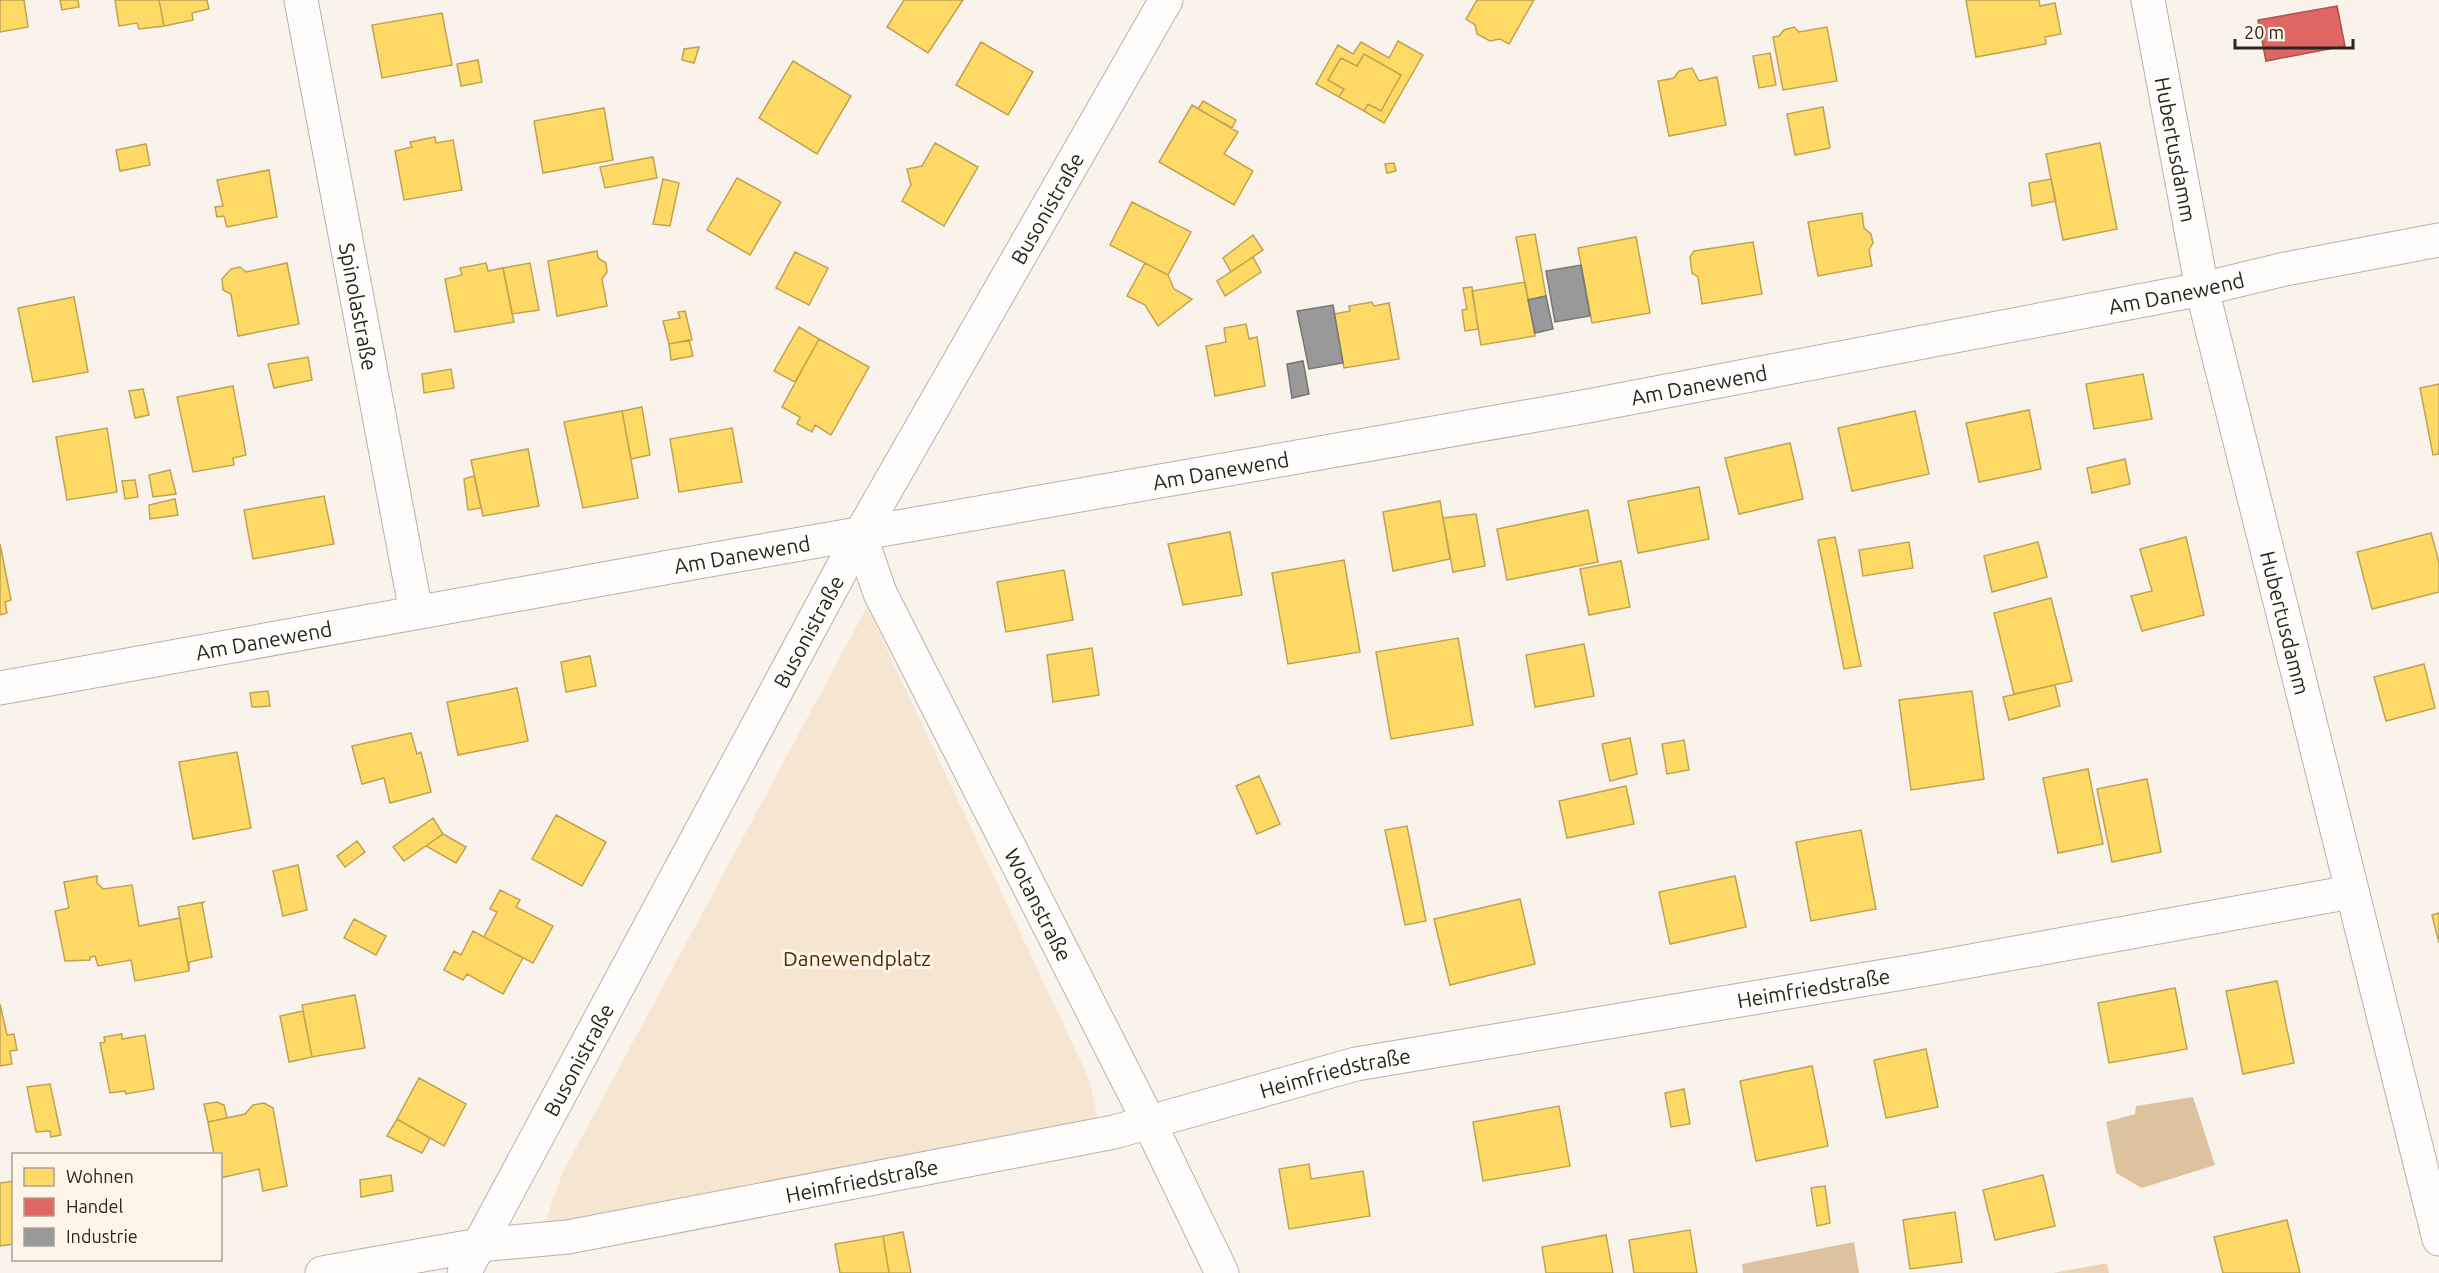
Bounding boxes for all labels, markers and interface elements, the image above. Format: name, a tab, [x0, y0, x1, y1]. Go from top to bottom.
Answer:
scale bar	[2235, 12, 2354, 50]
text: 20 m	[2244, 22, 2284, 42]
street label: Hubertusdamm	[2151, 75, 2201, 224]
street label: Busonistraße	[1006, 148, 1088, 268]
street label: Spinolastraße	[335, 241, 382, 372]
street label: Am Danewend	[2107, 267, 2247, 319]
street label: Am Danewend	[1629, 360, 1769, 410]
street label: Am Danewend	[1151, 447, 1291, 494]
street label: Am Danewend	[672, 531, 812, 578]
street label: Hubertusdamm	[2256, 548, 2315, 697]
street label: Busonistraße	[768, 571, 848, 692]
street label: Am Danewend	[194, 616, 334, 664]
street label: Wotanstraße	[1000, 844, 1077, 965]
park label: Danewendplatz	[783, 946, 931, 970]
street label: Heimfriedstraße	[1735, 963, 1892, 1012]
street label: Busonistraße	[538, 999, 618, 1120]
street label: Heimfriedstraße	[1257, 1043, 1412, 1103]
legend	[12, 1153, 222, 1261]
street label: Heimfriedstraße	[783, 1154, 940, 1207]
text: Wohnen	[66, 1166, 134, 1186]
text: Handel	[66, 1196, 124, 1216]
text: Industrie	[66, 1226, 138, 1246]

